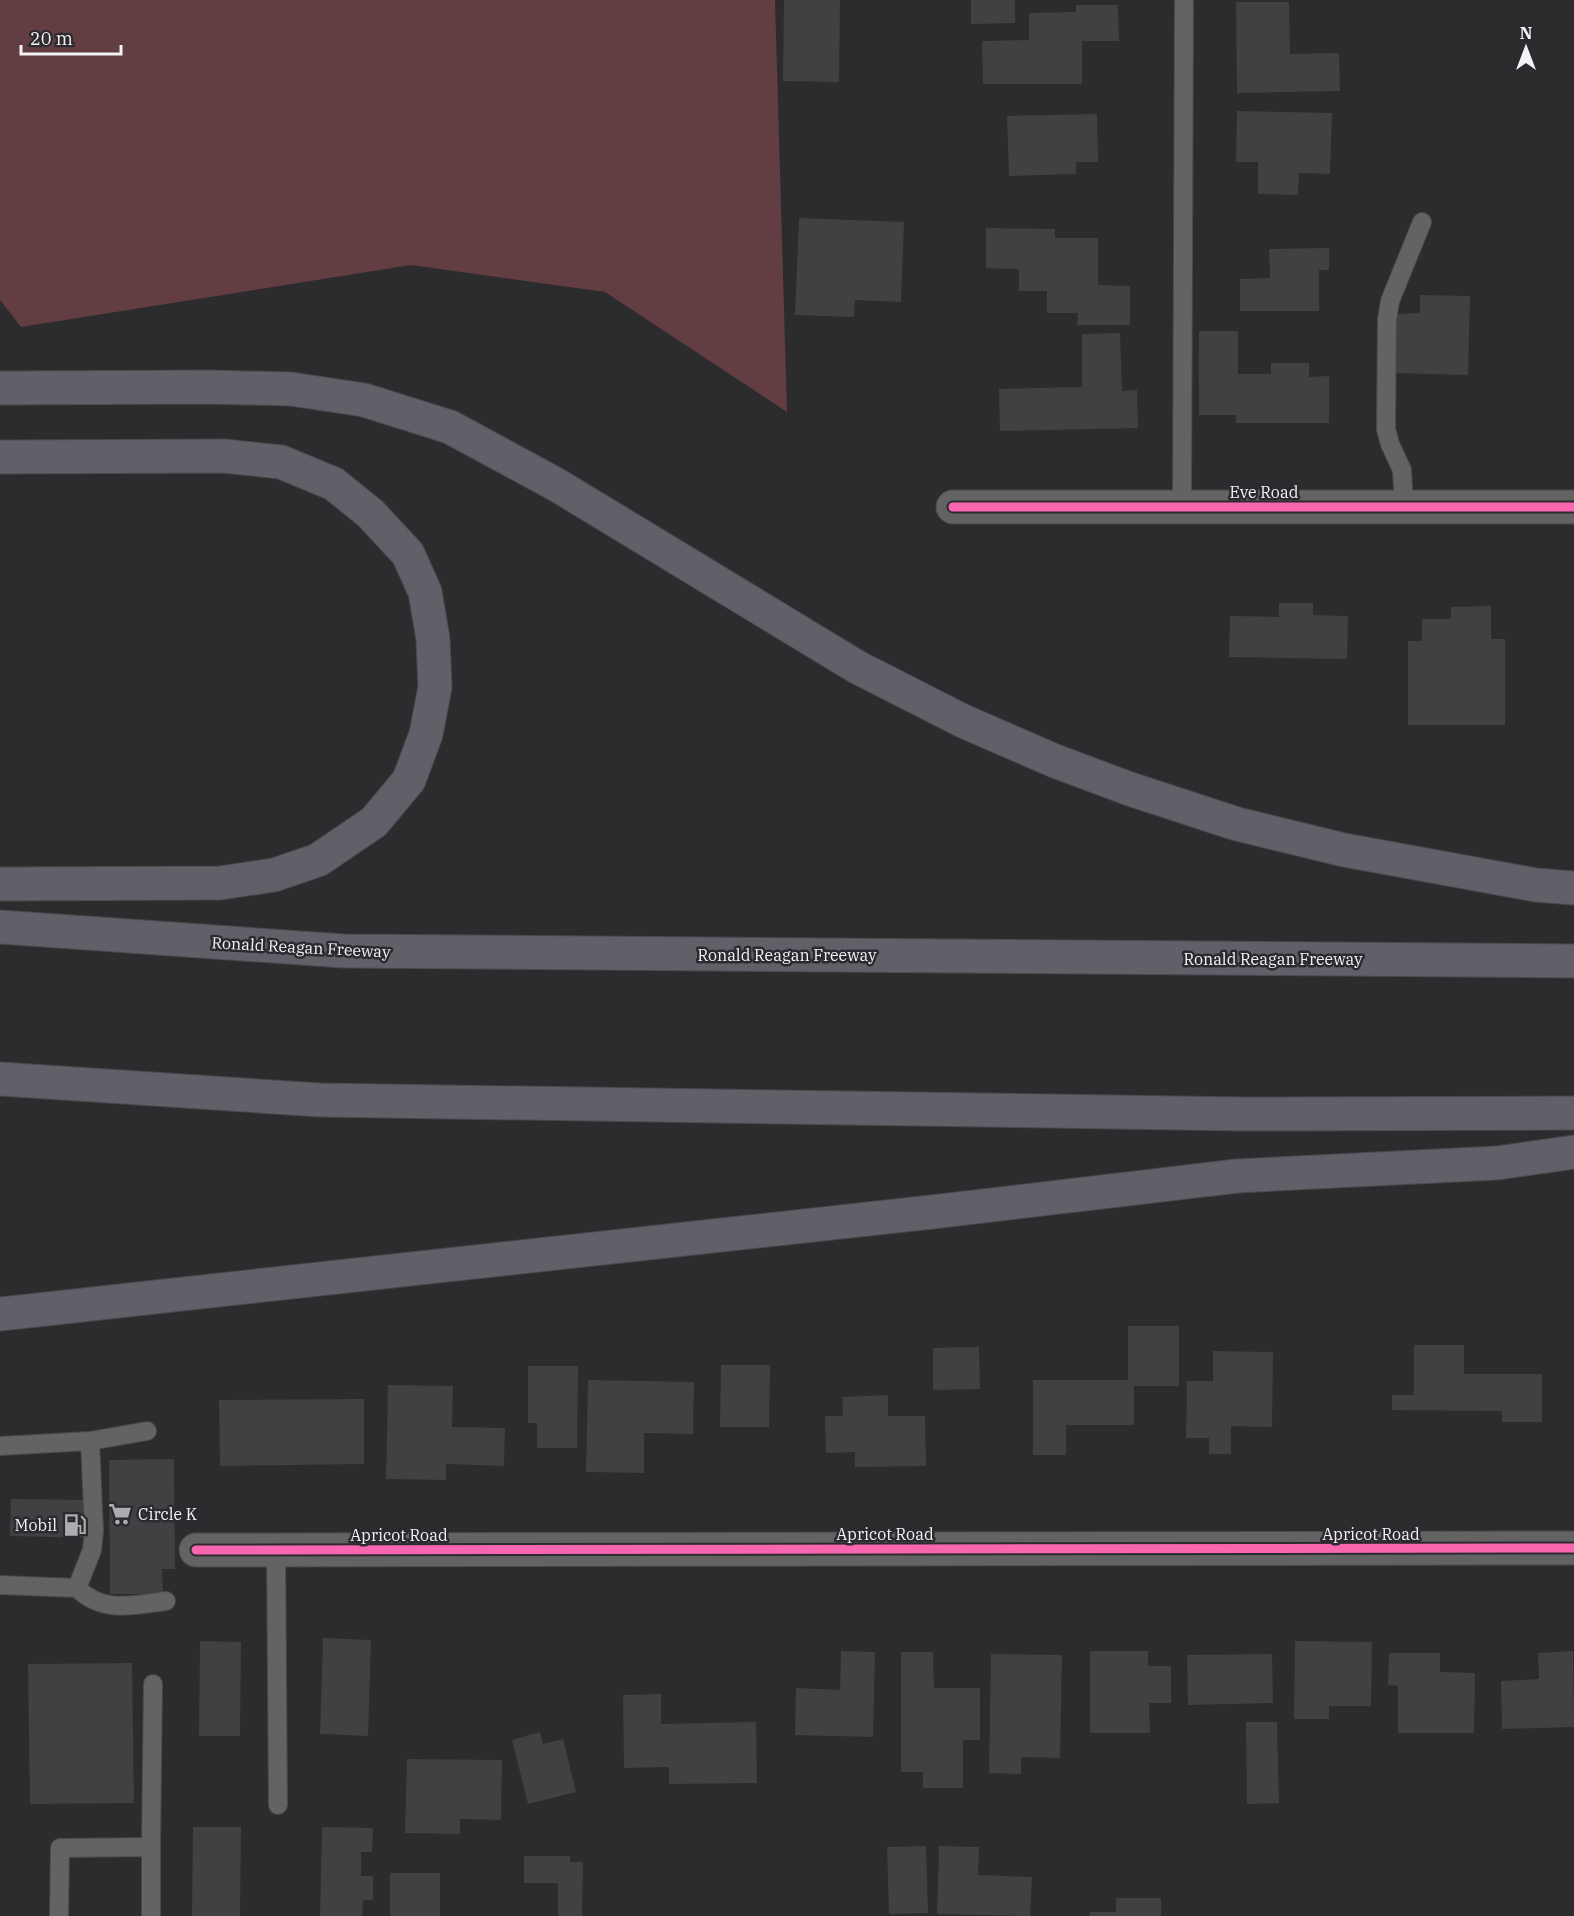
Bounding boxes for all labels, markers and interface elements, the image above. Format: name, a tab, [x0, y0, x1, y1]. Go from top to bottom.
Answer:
scale bar	[21, 18, 122, 56]
north arrow	[1496, 18, 1556, 78]
text: N	[1520, 23, 1532, 43]
text: 20 m	[30, 27, 73, 50]
street label: Eve Road	[1229, 482, 1299, 502]
street label: Ronald Reagan Freeway	[211, 932, 391, 962]
street label: Ronald Reagan Freeway	[697, 945, 877, 965]
street label: Ronald Reagan Freeway	[1183, 949, 1363, 969]
supermarket icon: Circle K	[107, 1501, 133, 1527]
place label: Circle K	[138, 1504, 197, 1524]
fuel station icon: Mobil	[62, 1512, 88, 1538]
place label: Mobil	[15, 1515, 57, 1535]
street label: Apricot Road	[836, 1524, 934, 1544]
street label: Apricot Road	[1322, 1524, 1420, 1544]
street label: Apricot Road	[350, 1525, 448, 1545]

